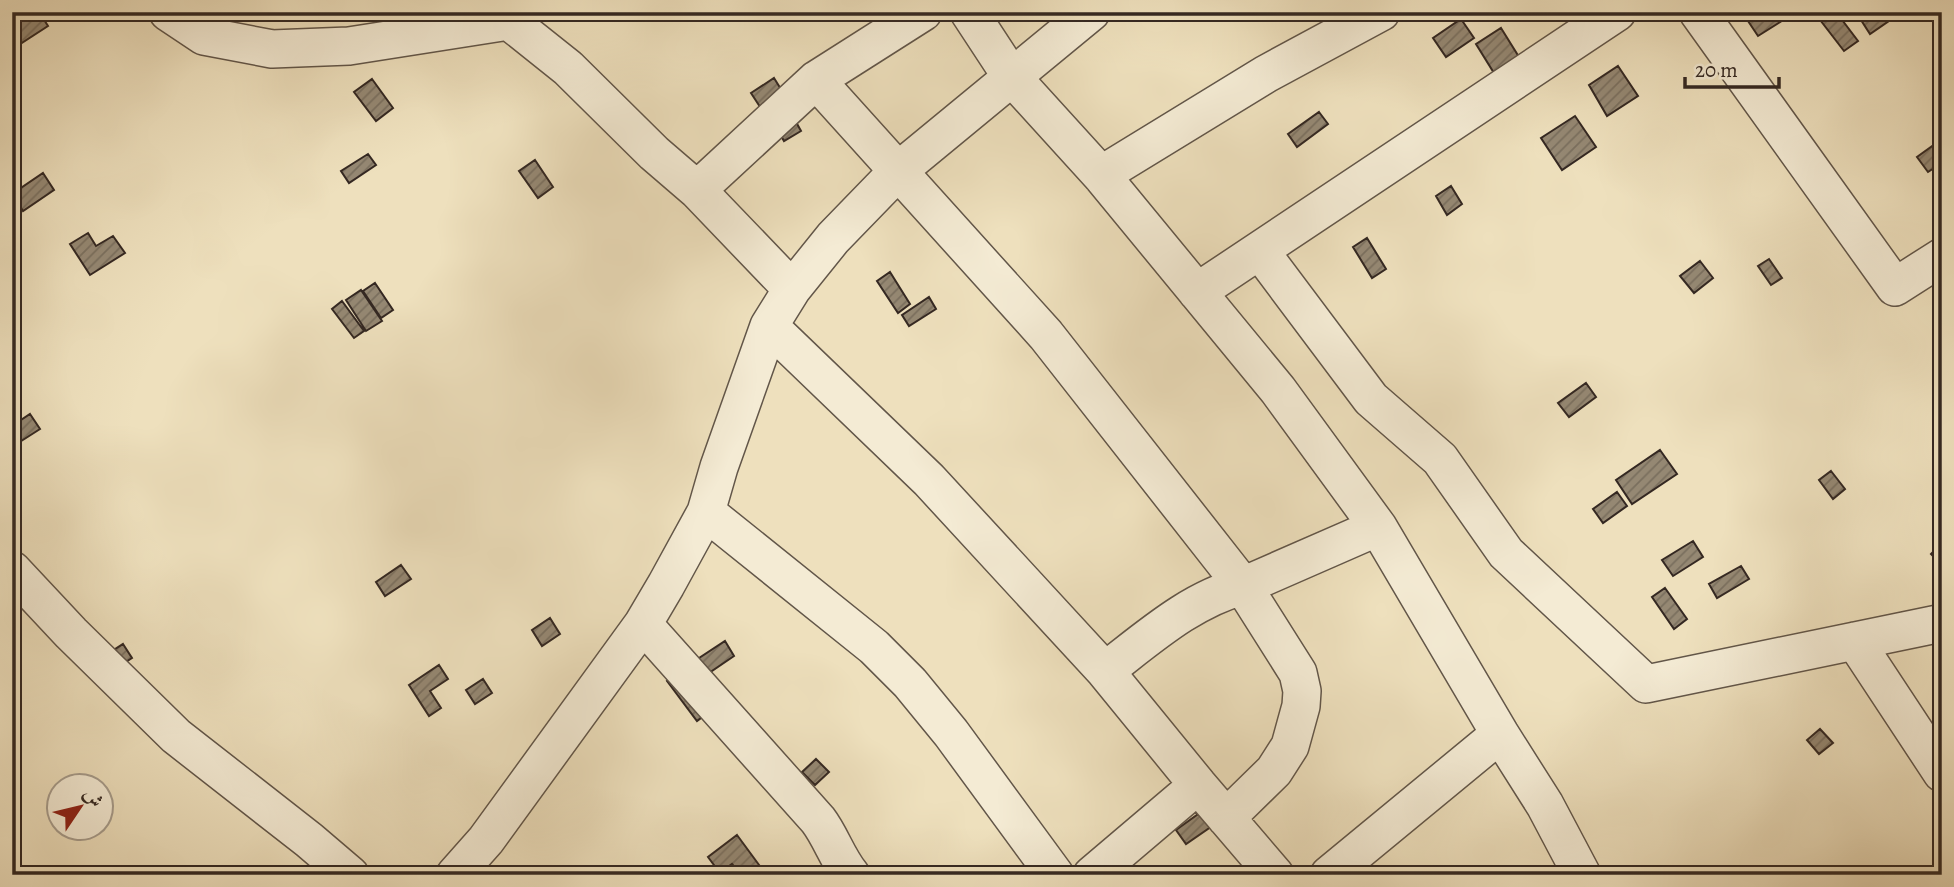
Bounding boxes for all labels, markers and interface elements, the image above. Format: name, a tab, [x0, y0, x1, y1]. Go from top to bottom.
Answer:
scale bar	[1685, 46, 1779, 90]
text: 20 m	[1695, 56, 1738, 84]
north arrow	[46, 772, 116, 842]
text: ش	[77, 783, 109, 813]

